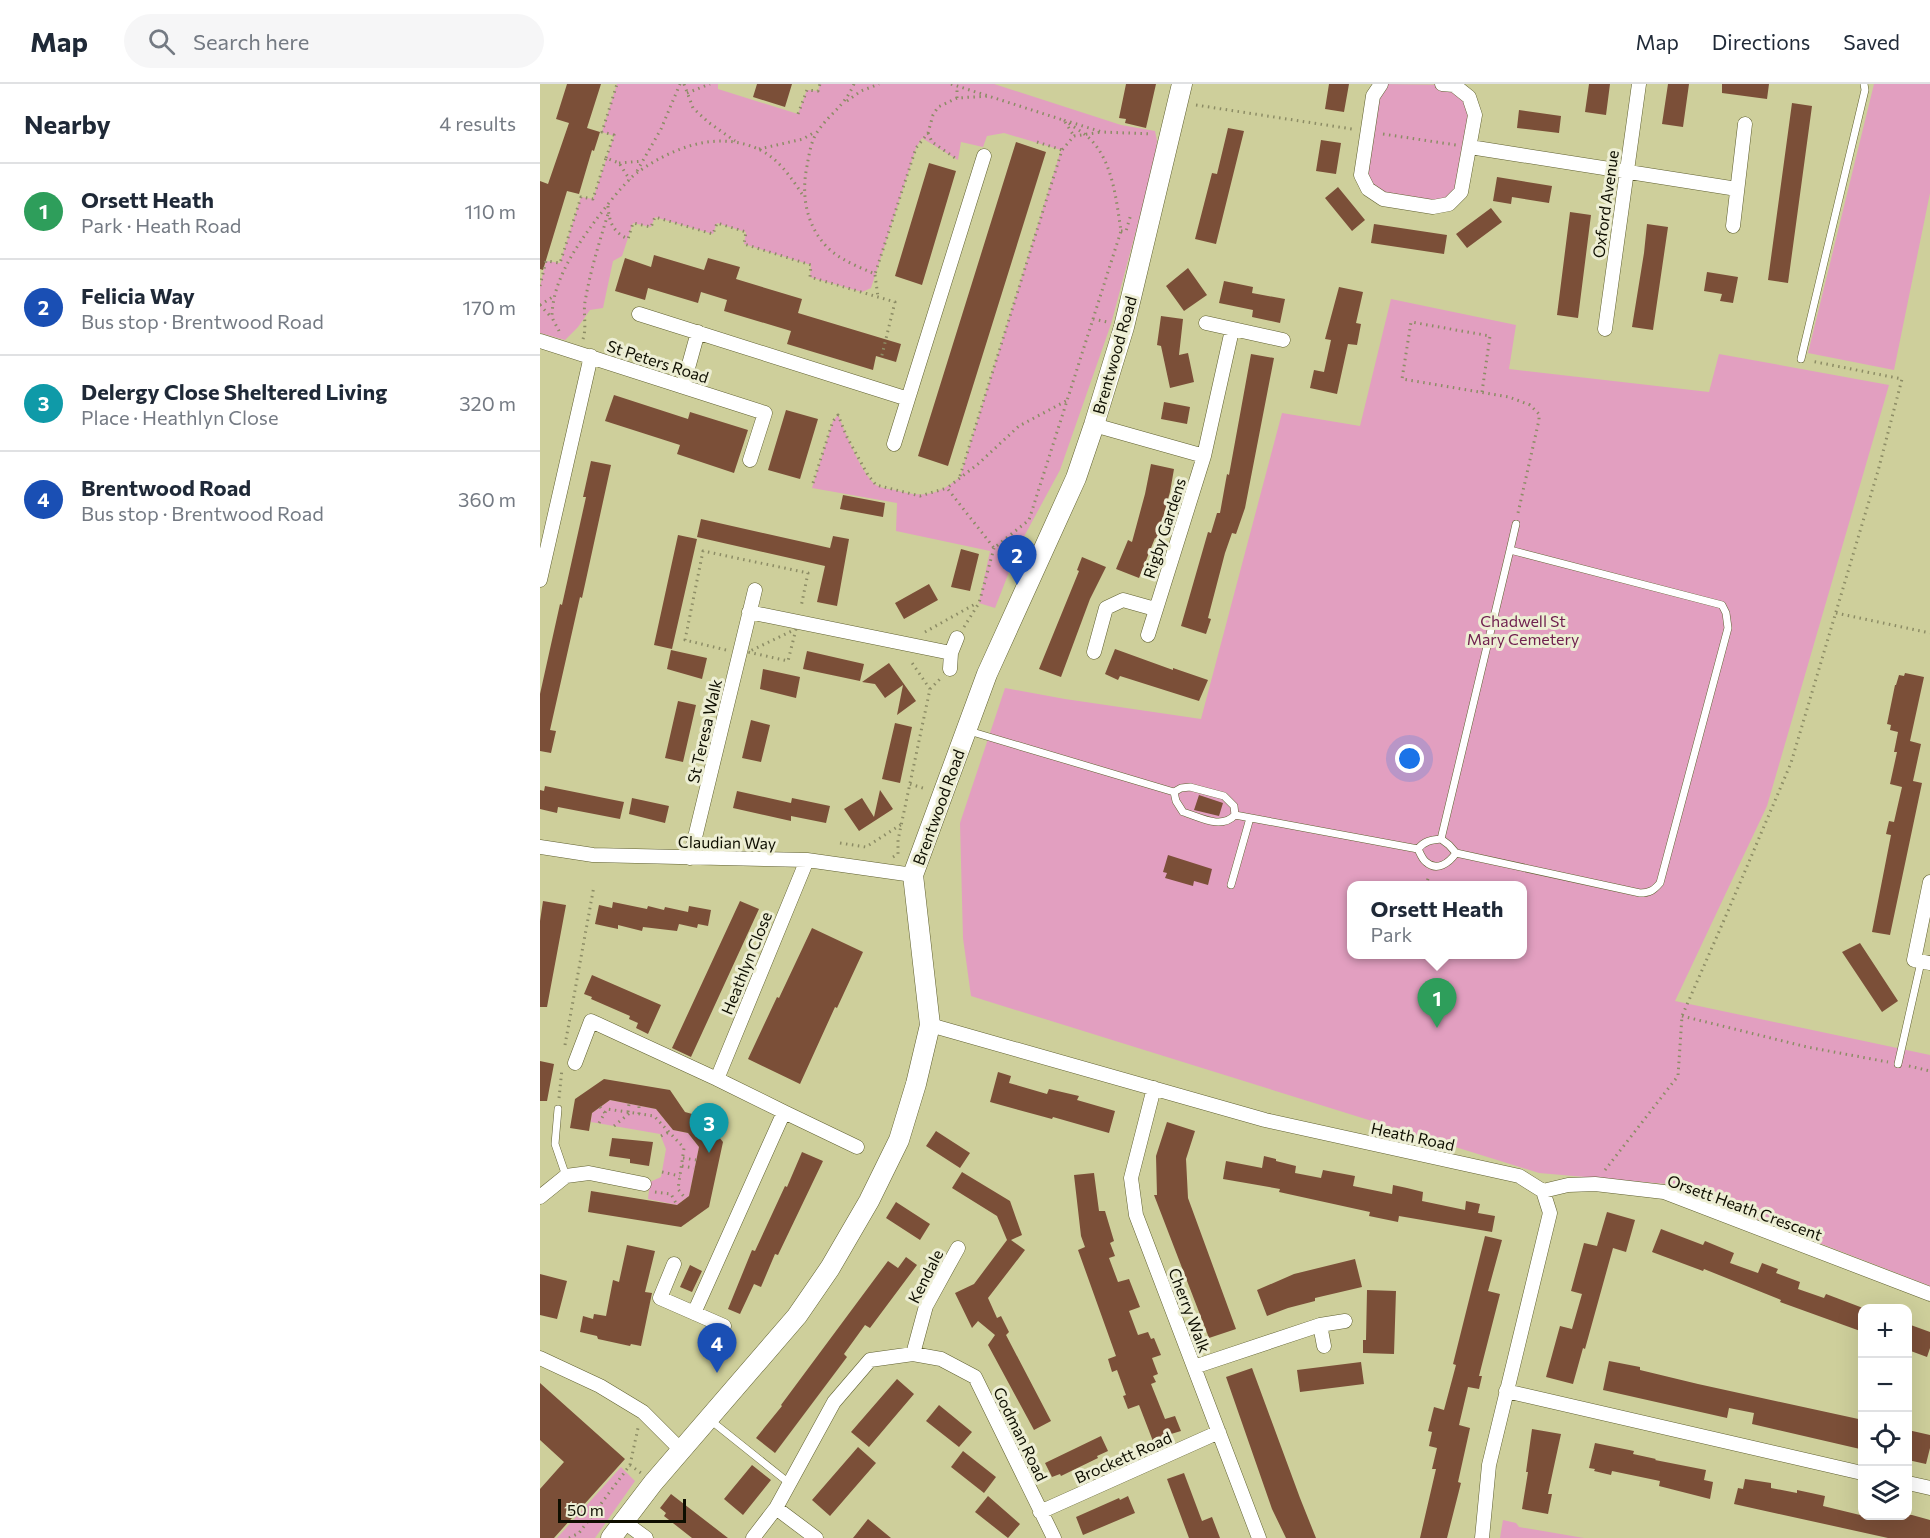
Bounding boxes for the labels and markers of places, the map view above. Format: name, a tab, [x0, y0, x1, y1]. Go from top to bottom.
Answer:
pin: 2	[998, 536, 1036, 585]
pin: 1	[1418, 978, 1456, 1028]
pin: 3	[690, 1104, 728, 1153]
pin: 4	[698, 1324, 736, 1373]

